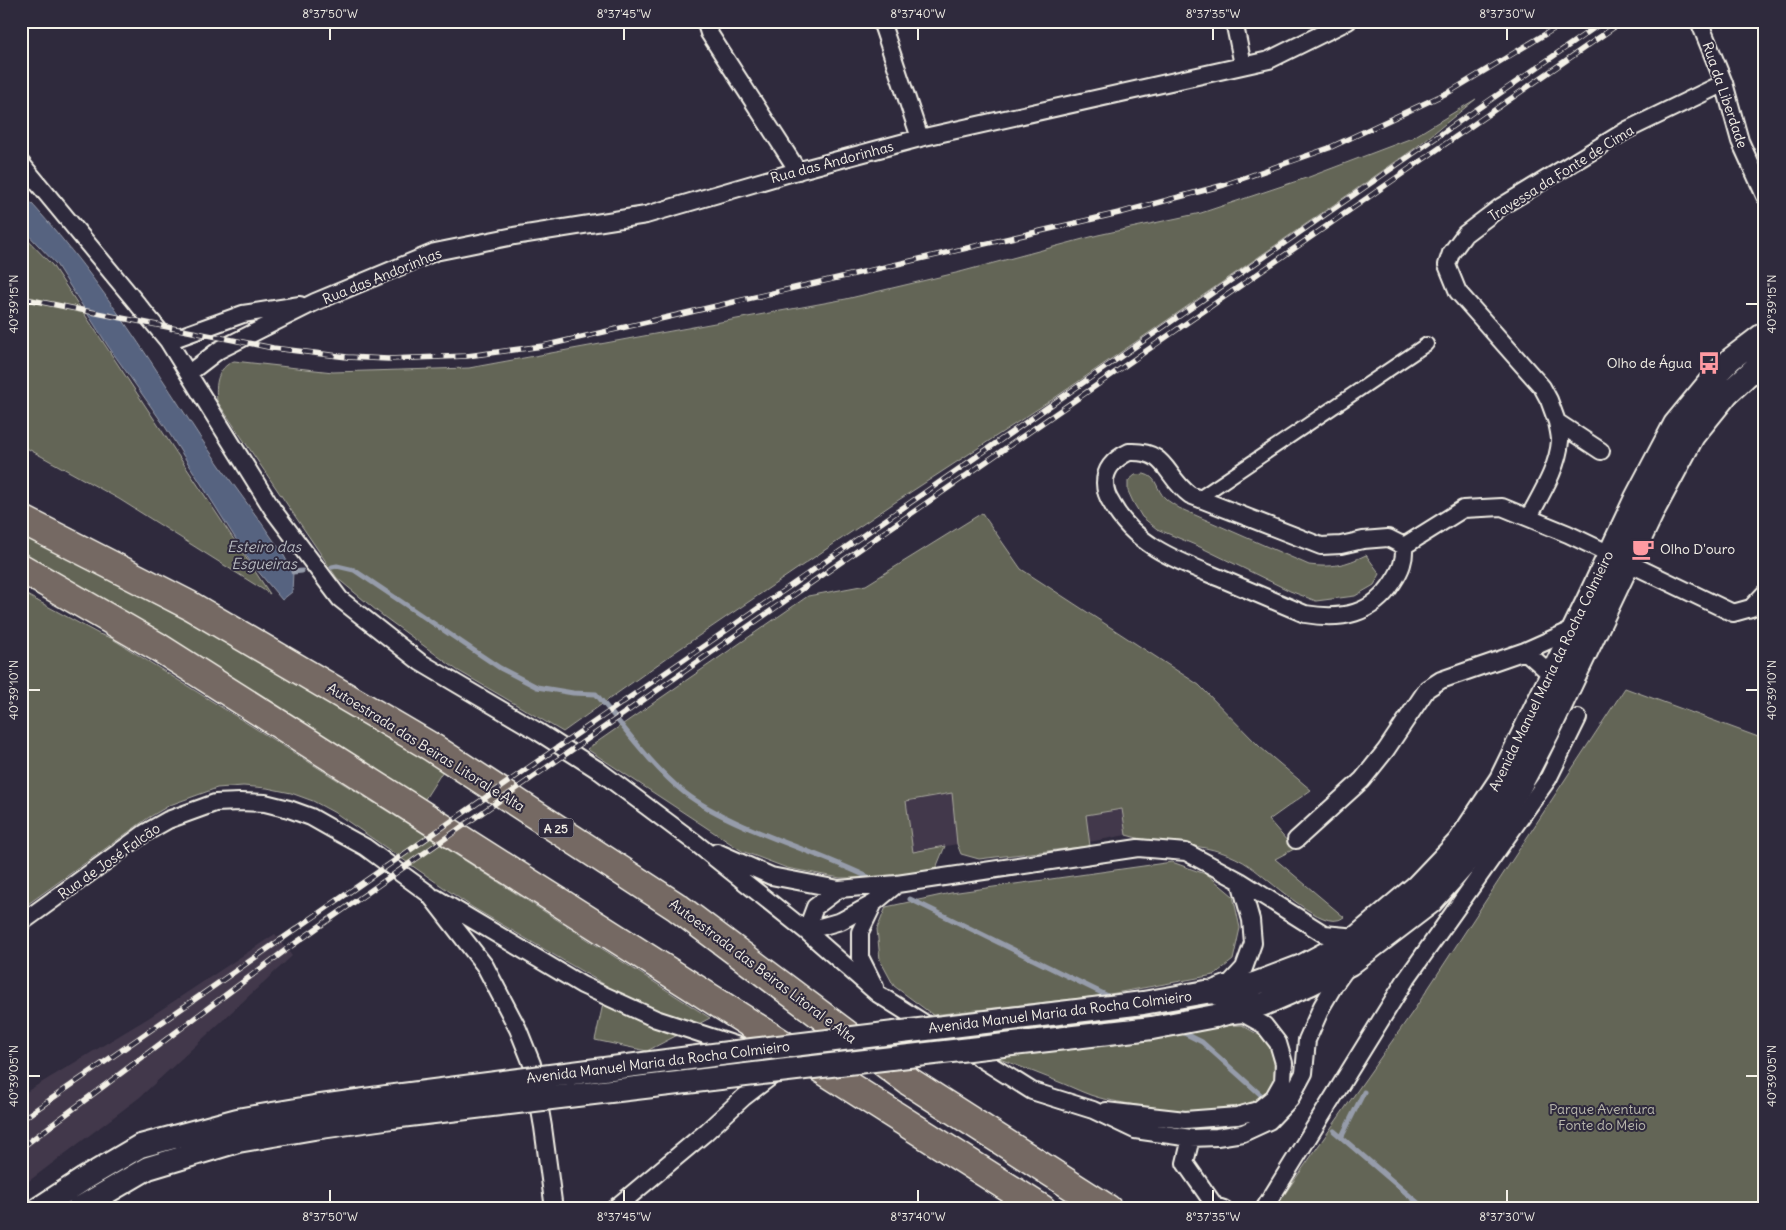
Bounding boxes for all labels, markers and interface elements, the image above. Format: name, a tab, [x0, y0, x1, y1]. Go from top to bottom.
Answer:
text: 8°37'50"W	[302, 6, 358, 21]
text: 8°37'45"W	[597, 6, 651, 21]
text: 8°37'40"W	[890, 6, 946, 21]
text: 8°37'35"W	[1186, 6, 1240, 21]
text: 8°37'30"W	[1479, 6, 1535, 21]
street label: Rua da Liberdade	[1698, 39, 1752, 151]
street label: Travessa da Fonte de Cima	[1485, 121, 1637, 225]
street label: Rua das Andorinhas	[768, 137, 896, 187]
street label: Rua das Andorinhas	[320, 244, 444, 308]
text: 40°39'15"N	[6, 275, 21, 333]
text: 40°39'15"N	[1764, 275, 1779, 333]
bus stop icon: Olho de Água	[1696, 350, 1722, 376]
place label: Olho de Água	[1607, 354, 1692, 372]
cafe icon: Olho D'ouro	[1630, 536, 1656, 562]
water label: Esteiro das Esgueiras	[227, 537, 302, 573]
place label: Olho D'ouro	[1660, 540, 1735, 558]
street label: Avenida Manuel Maria da Rocha Colmieiro	[1485, 548, 1617, 794]
text: 40°39'10"N	[6, 660, 21, 720]
text: 40°39'10"N	[1764, 660, 1779, 720]
street label: Autoestrada das Beiras Litoral e Alta	[324, 679, 528, 815]
road number: A 25	[538, 818, 574, 838]
street label: Rua de José Falcão	[54, 819, 164, 903]
street label: Autoestrada das Beiras Litoral e Alta	[666, 895, 860, 1047]
street label: Avenida Manuel Maria da Rocha Colmieiro	[927, 987, 1193, 1037]
street label: Avenida Manuel Maria da Rocha Colmieiro	[525, 1037, 791, 1087]
text: 40°39'05"N	[6, 1045, 21, 1107]
text: 40°39'05"N	[1764, 1045, 1779, 1107]
park label: Parque Aventura Fonte do Meio	[1549, 1100, 1655, 1134]
text: 8°37'50"W	[302, 1209, 358, 1224]
text: 8°37'45"W	[597, 1209, 651, 1224]
text: 8°37'40"W	[890, 1209, 946, 1224]
text: 8°37'35"W	[1186, 1209, 1240, 1224]
text: 8°37'30"W	[1479, 1209, 1535, 1224]

